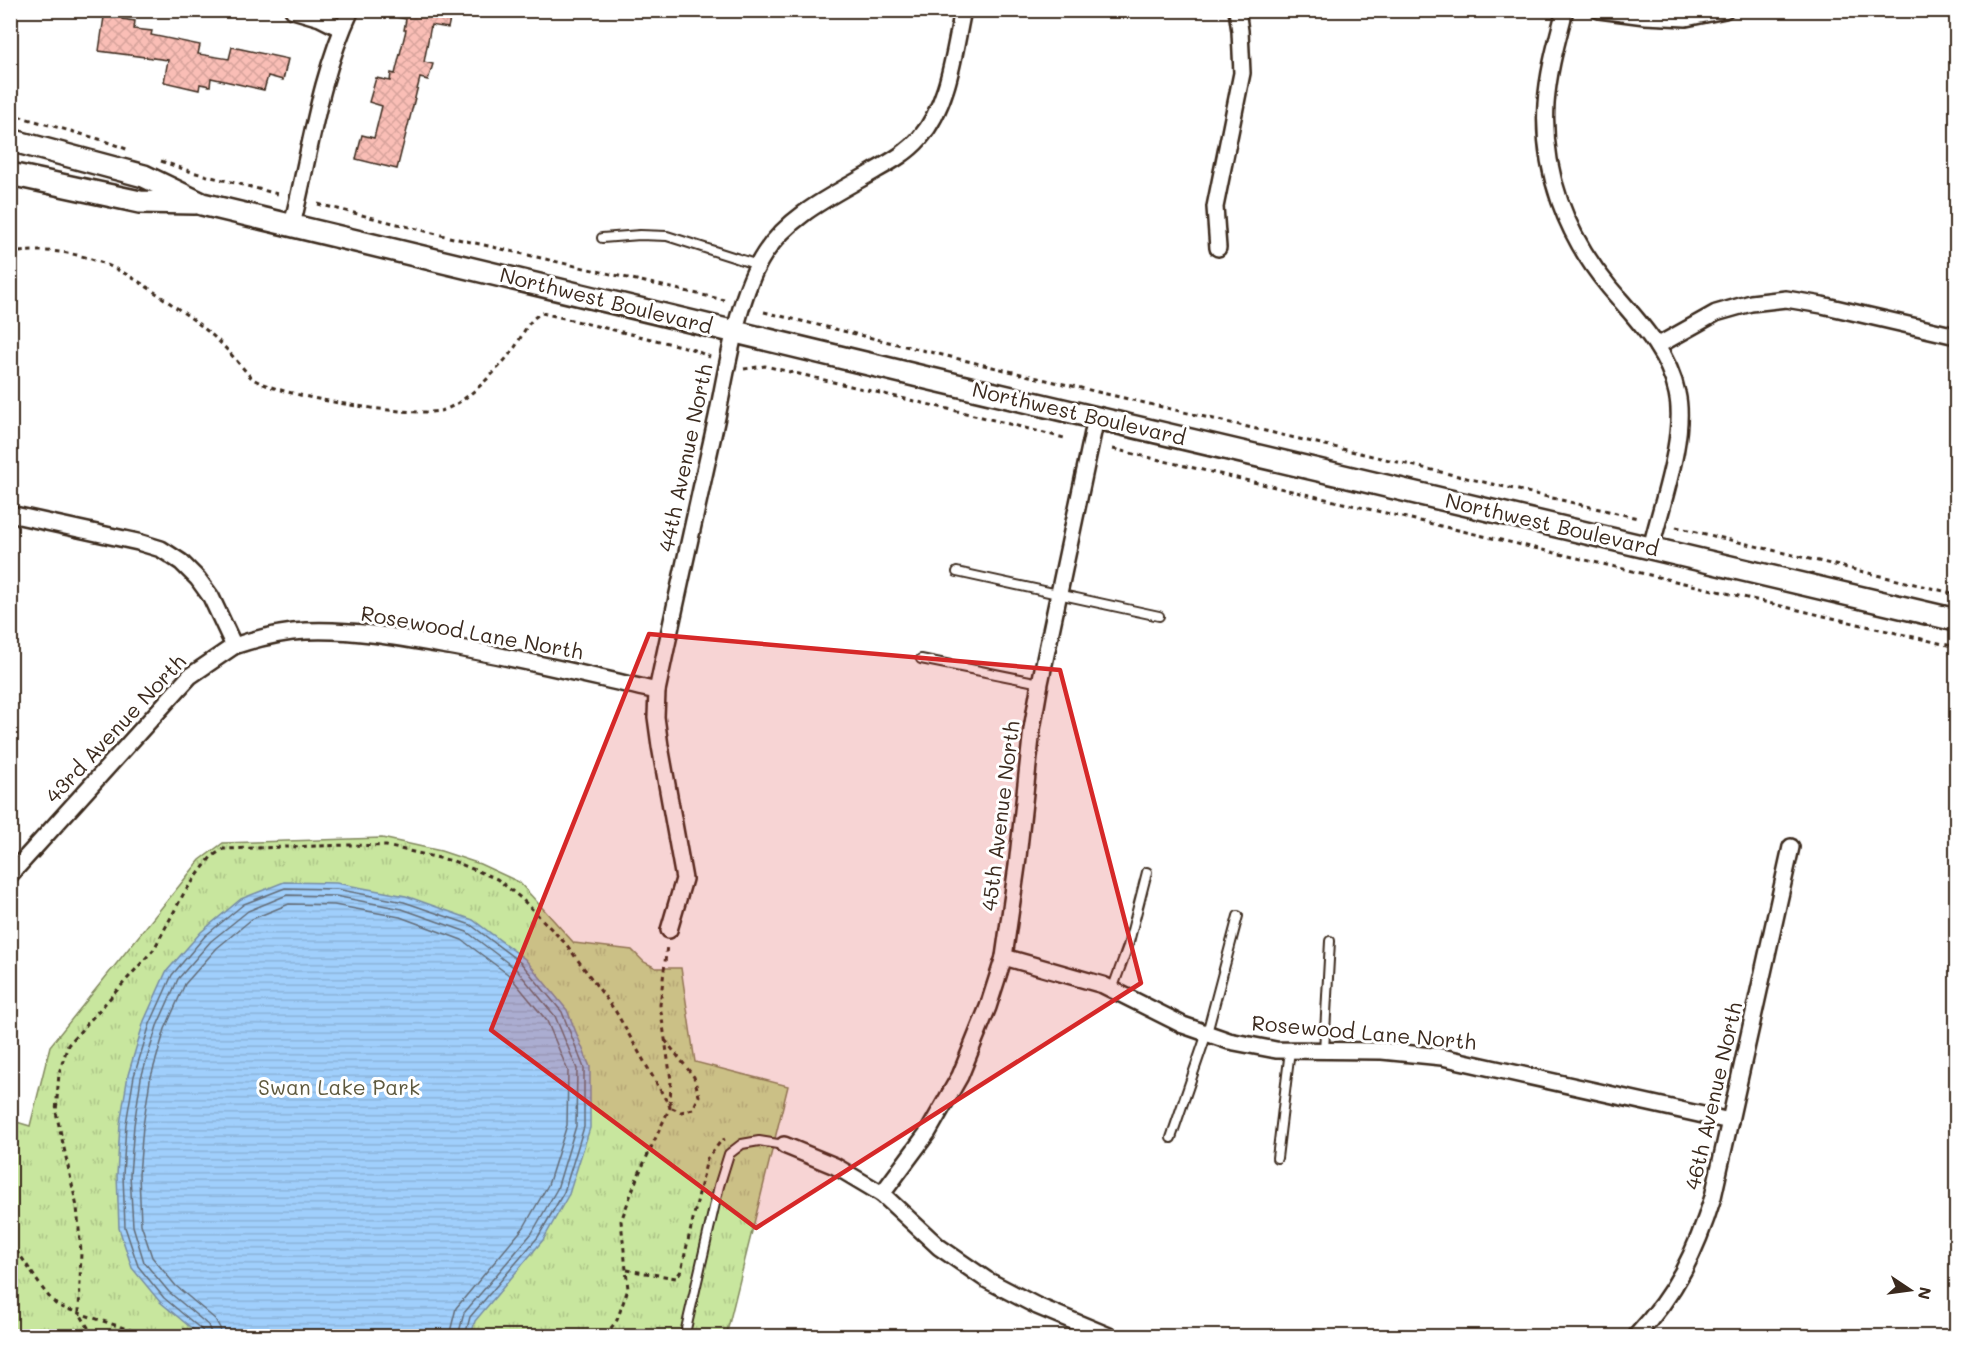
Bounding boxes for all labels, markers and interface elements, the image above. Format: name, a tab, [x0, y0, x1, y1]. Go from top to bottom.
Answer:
street label: Northwest Boulevard	[497, 260, 716, 339]
street label: 44th Avenue North	[651, 361, 718, 554]
street label: Northwest Boulevard	[970, 375, 1189, 450]
street label: Northwest Boulevard	[1443, 486, 1662, 561]
street label: Rosewood Lane North	[359, 599, 586, 664]
street label: 43rd Avenue North	[39, 648, 191, 808]
street label: 45th Avenue North	[974, 719, 1025, 912]
street label: 46th Avenue North	[1678, 999, 1747, 1192]
street label: Rosewood Lane North	[1251, 1008, 1478, 1055]
park label: Swan Lake Park	[258, 1073, 420, 1100]
north arrow	[1880, 1260, 1940, 1320]
text: N	[1914, 1285, 1937, 1302]

